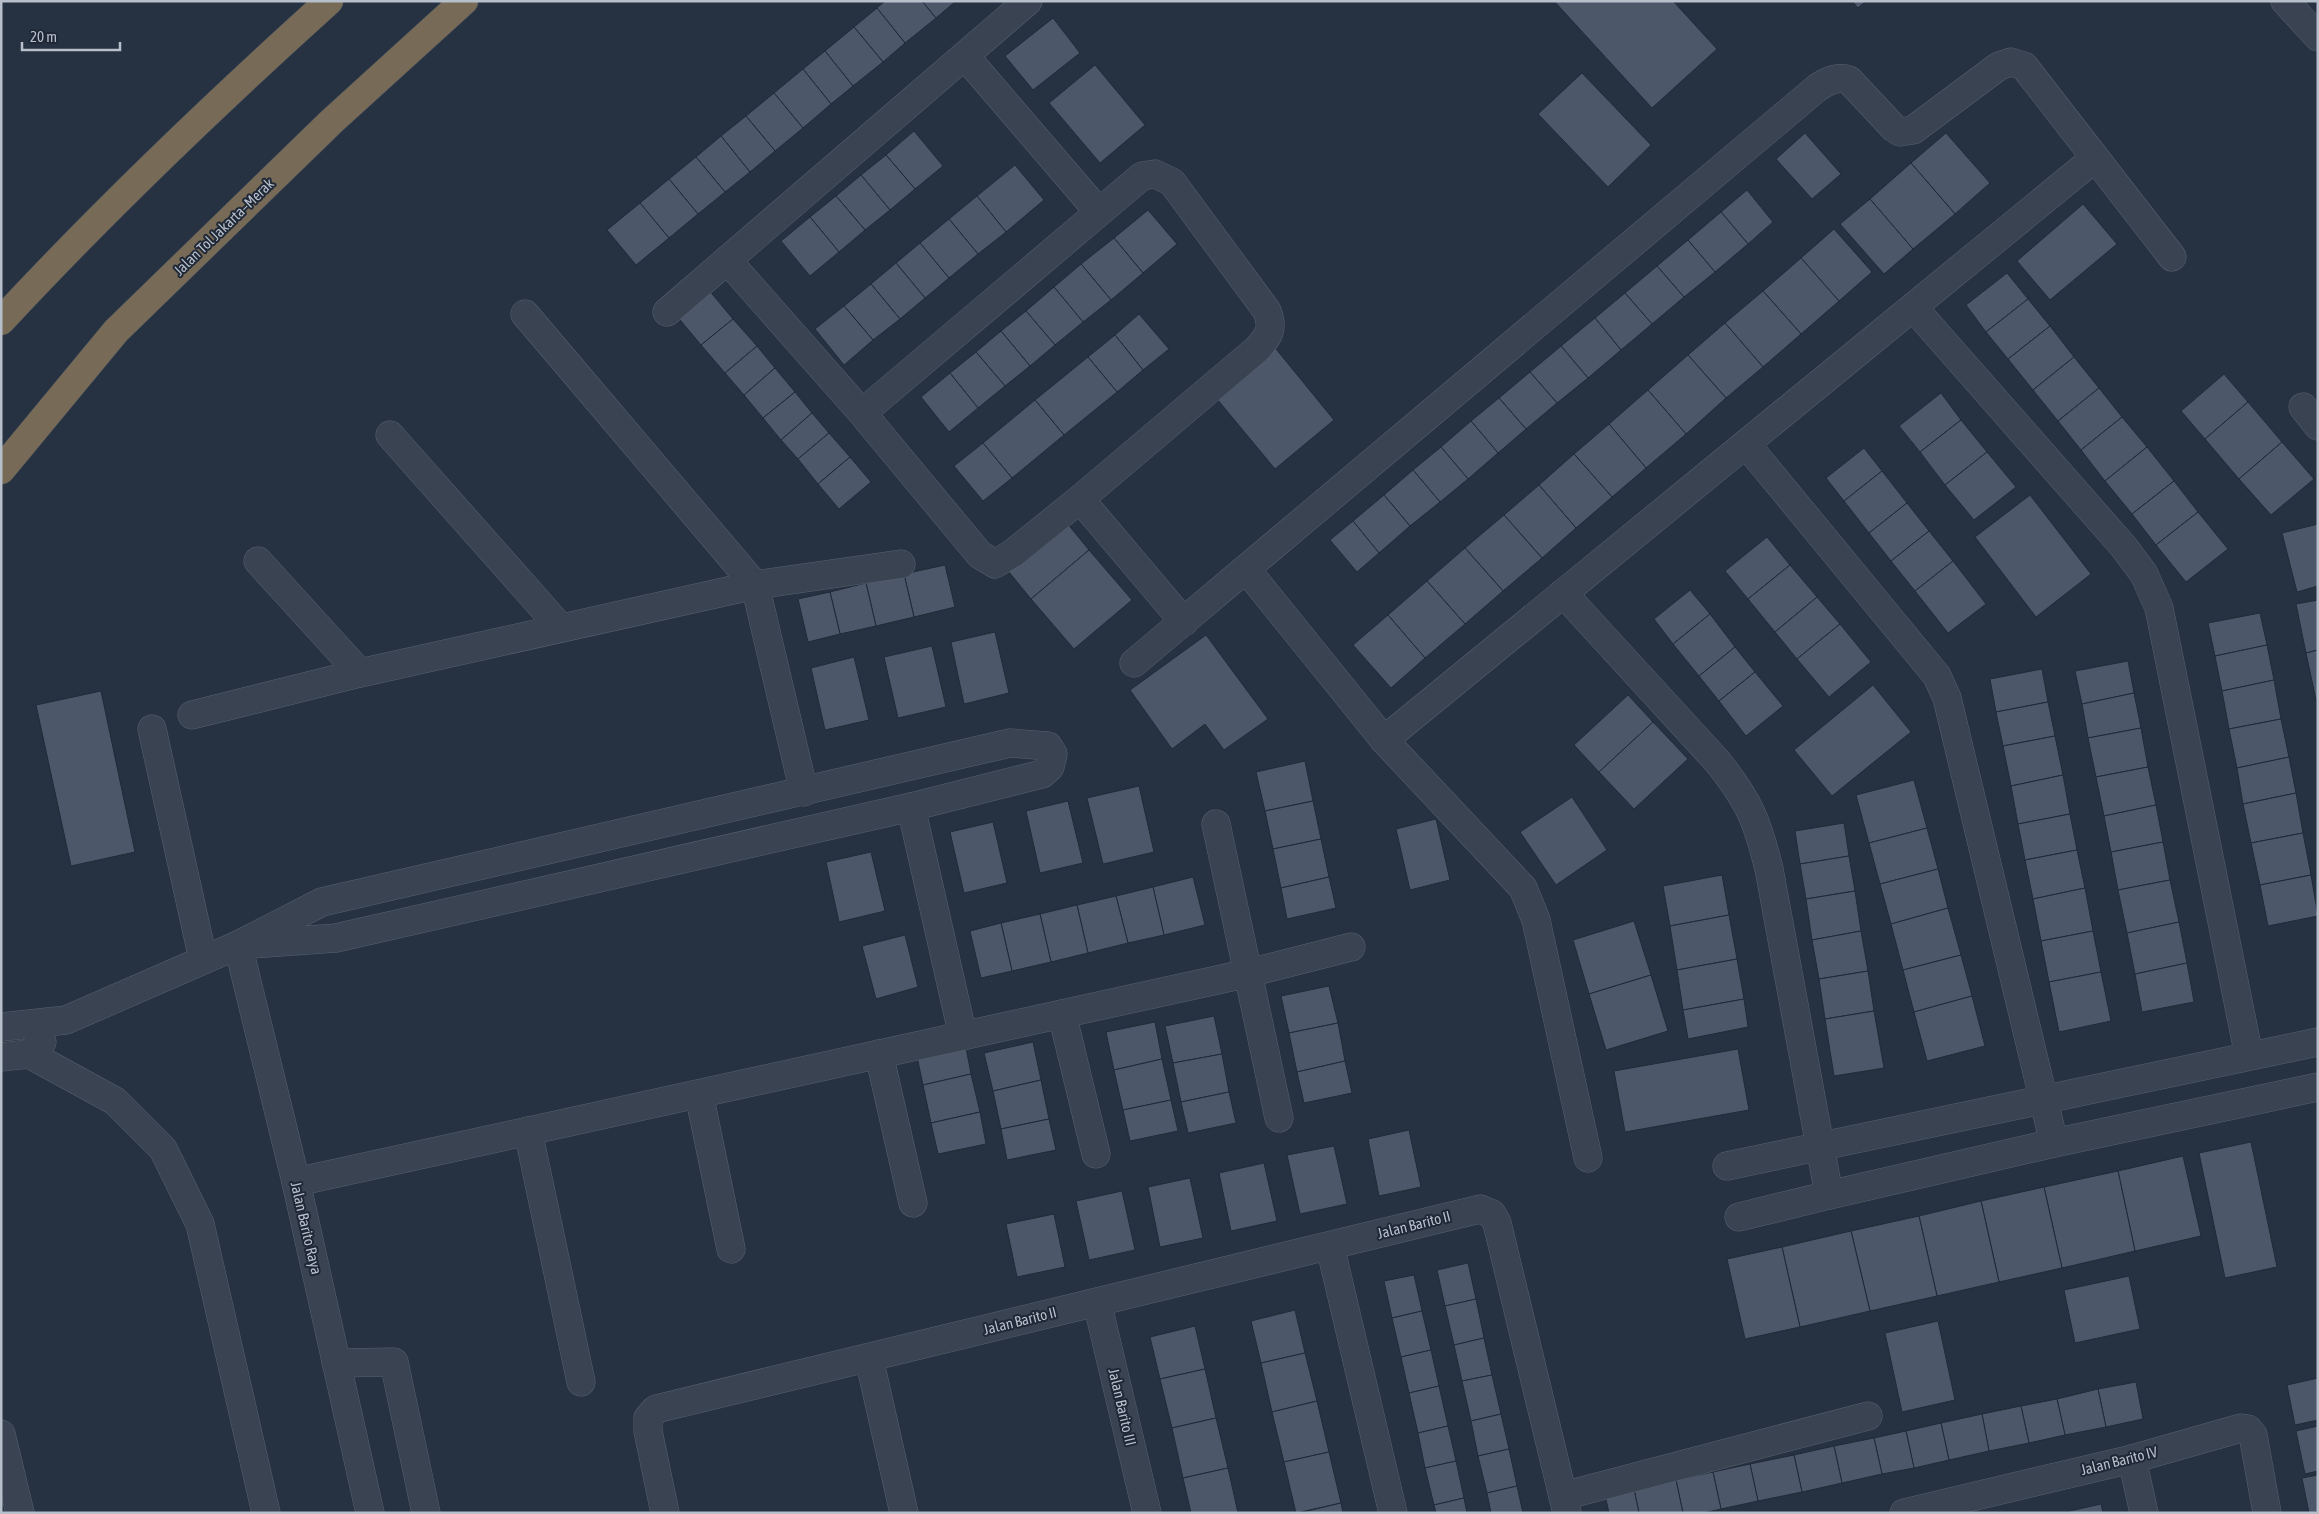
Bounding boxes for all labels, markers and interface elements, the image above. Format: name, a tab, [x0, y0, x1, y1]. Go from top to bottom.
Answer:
scale bar	[22, 20, 120, 52]
text: 20 m	[30, 28, 57, 45]
street label: Jalan Tol Jakarta–Merak	[170, 174, 277, 279]
street label: Jalan Barito Raya	[288, 1180, 325, 1276]
street label: Jalan Barito II	[1375, 1207, 1452, 1242]
street label: Jalan Barito II	[981, 1303, 1058, 1338]
street label: Jalan Barito III	[1105, 1367, 1140, 1447]
street label: Jalan Barito IV	[2079, 1443, 2160, 1478]

